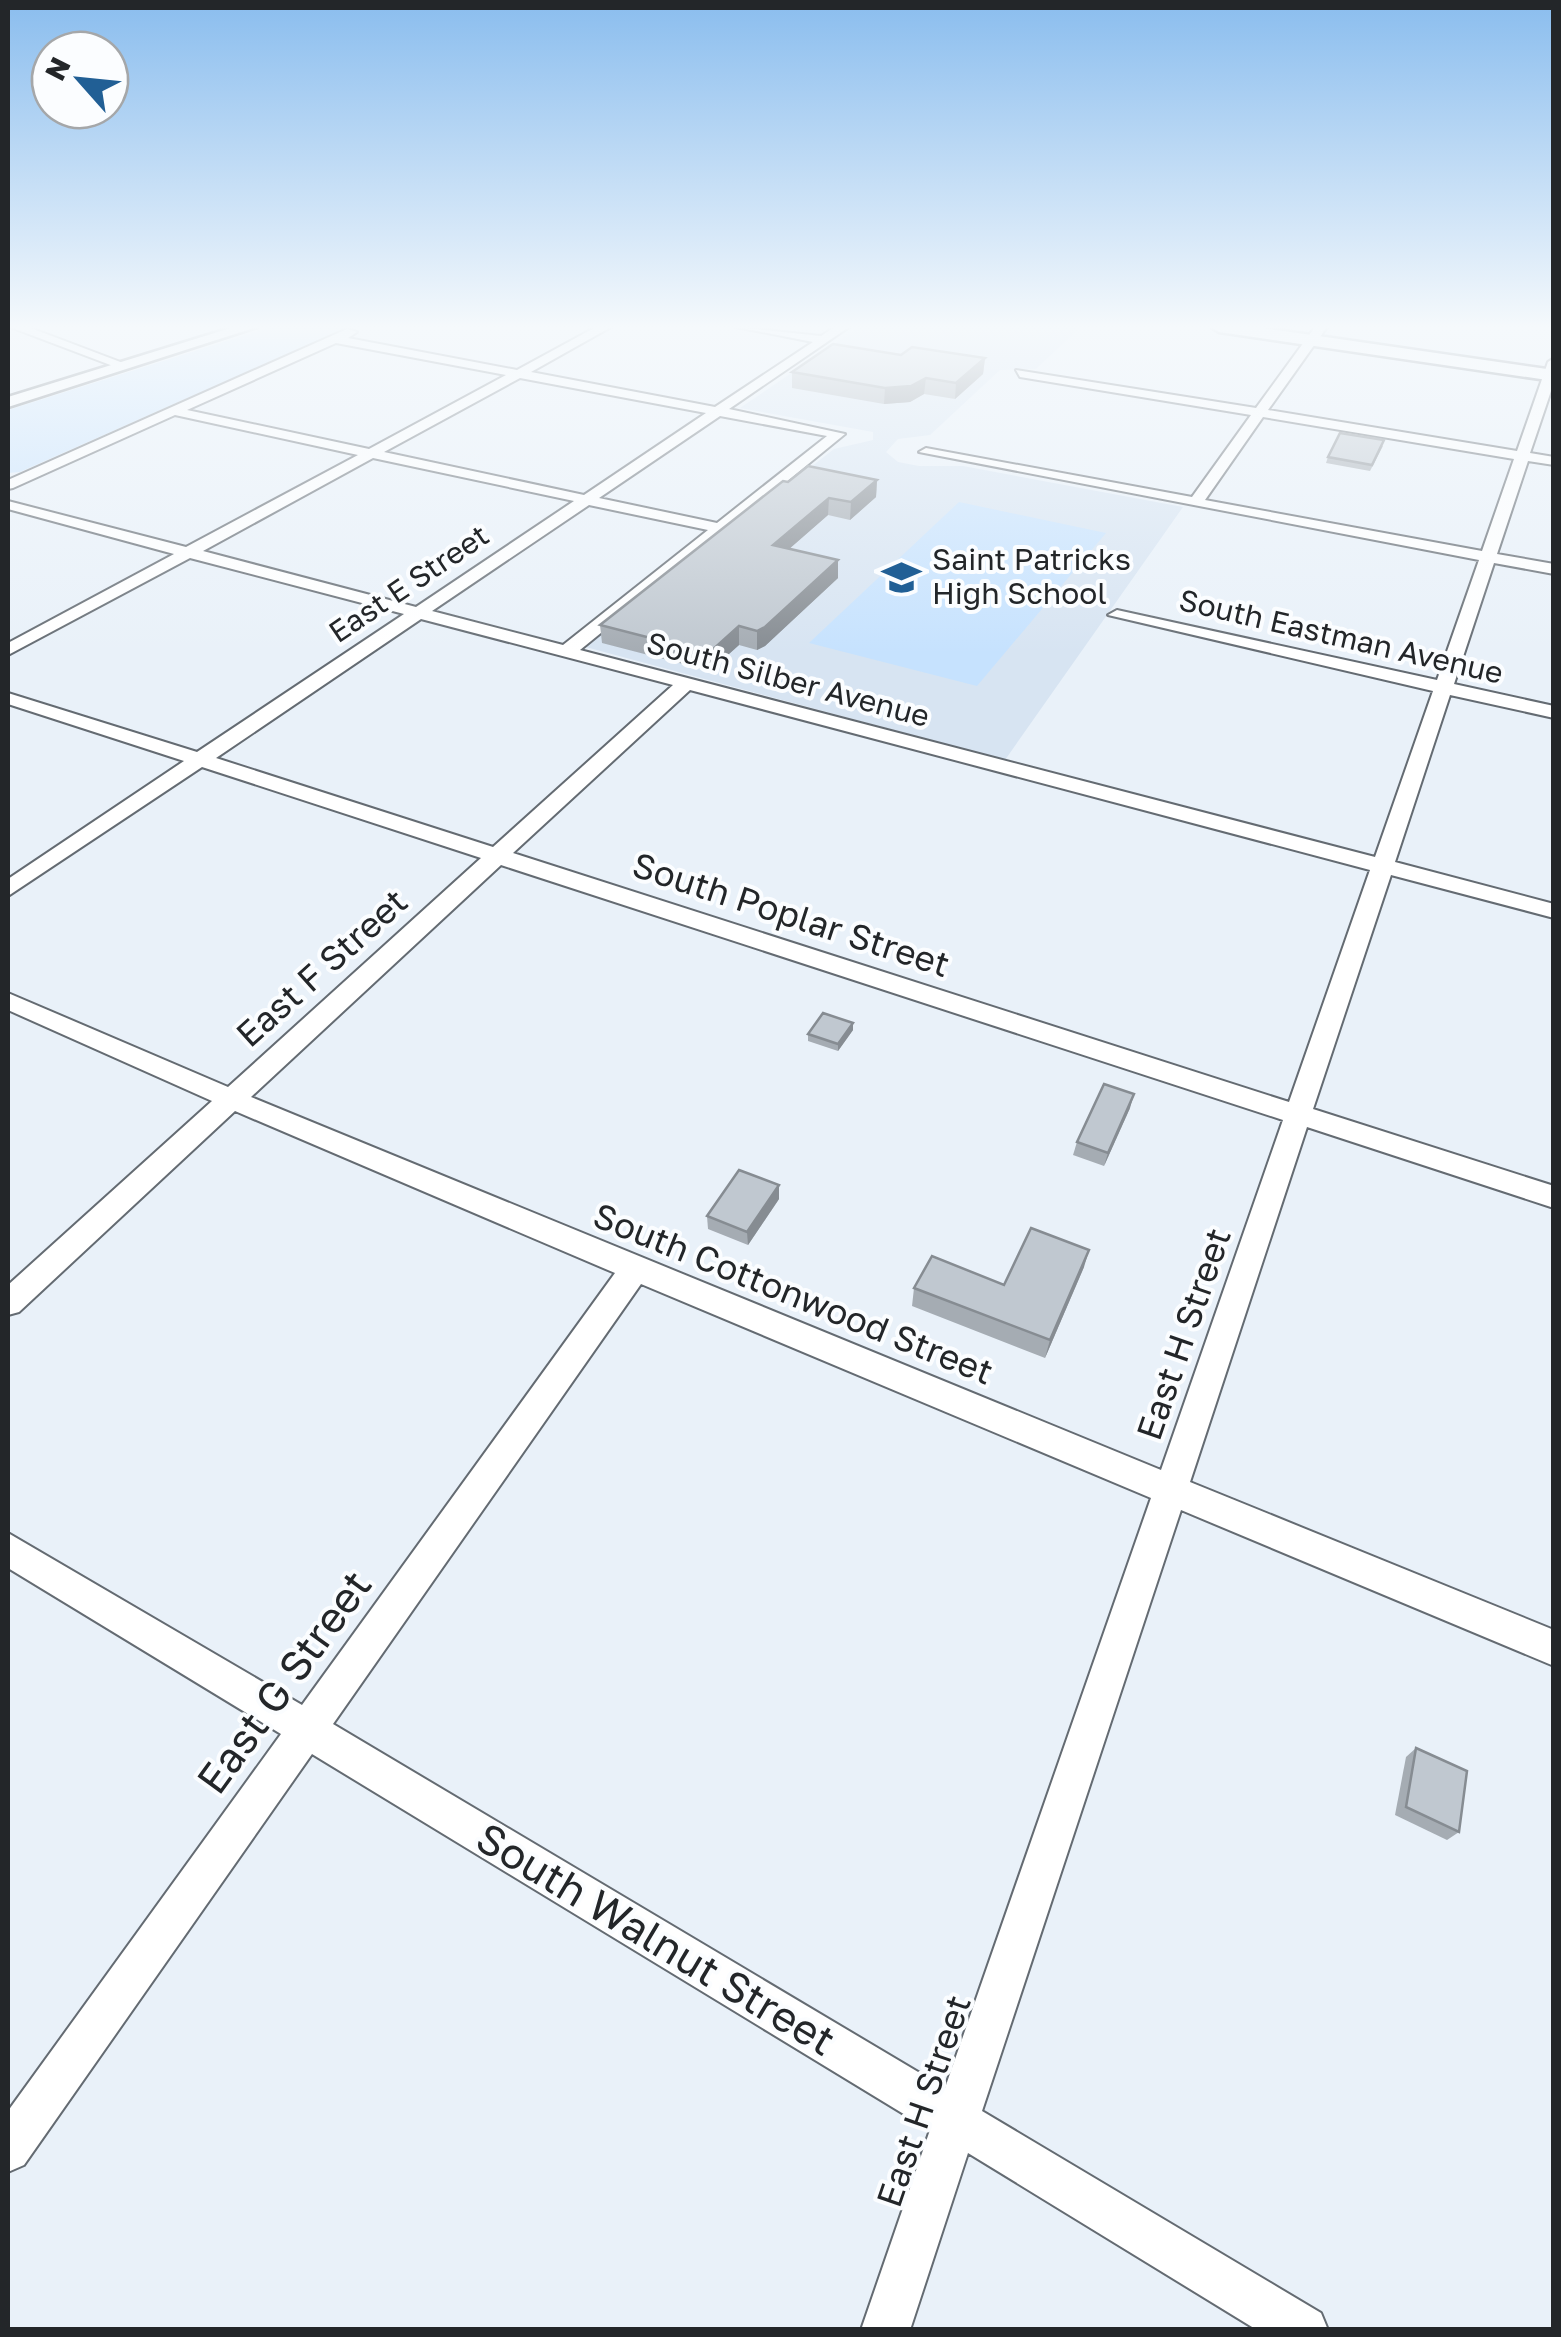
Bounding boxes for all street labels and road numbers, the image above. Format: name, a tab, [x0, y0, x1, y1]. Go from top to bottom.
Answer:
street label: East E Street	[322, 517, 495, 650]
street label: South Eastman Avenue	[1176, 581, 1507, 691]
street label: South Silber Avenue	[643, 624, 934, 734]
street label: South Poplar Street	[627, 843, 955, 985]
street label: East F Street	[227, 880, 415, 1055]
street label: South Cottonwood Street	[587, 1194, 999, 1393]
street label: East H Street	[1127, 1222, 1239, 1445]
street label: East G Street	[186, 1560, 381, 1802]
street label: South Walnut Street	[468, 1811, 845, 2065]
street label: East H Street	[867, 1989, 979, 2212]

